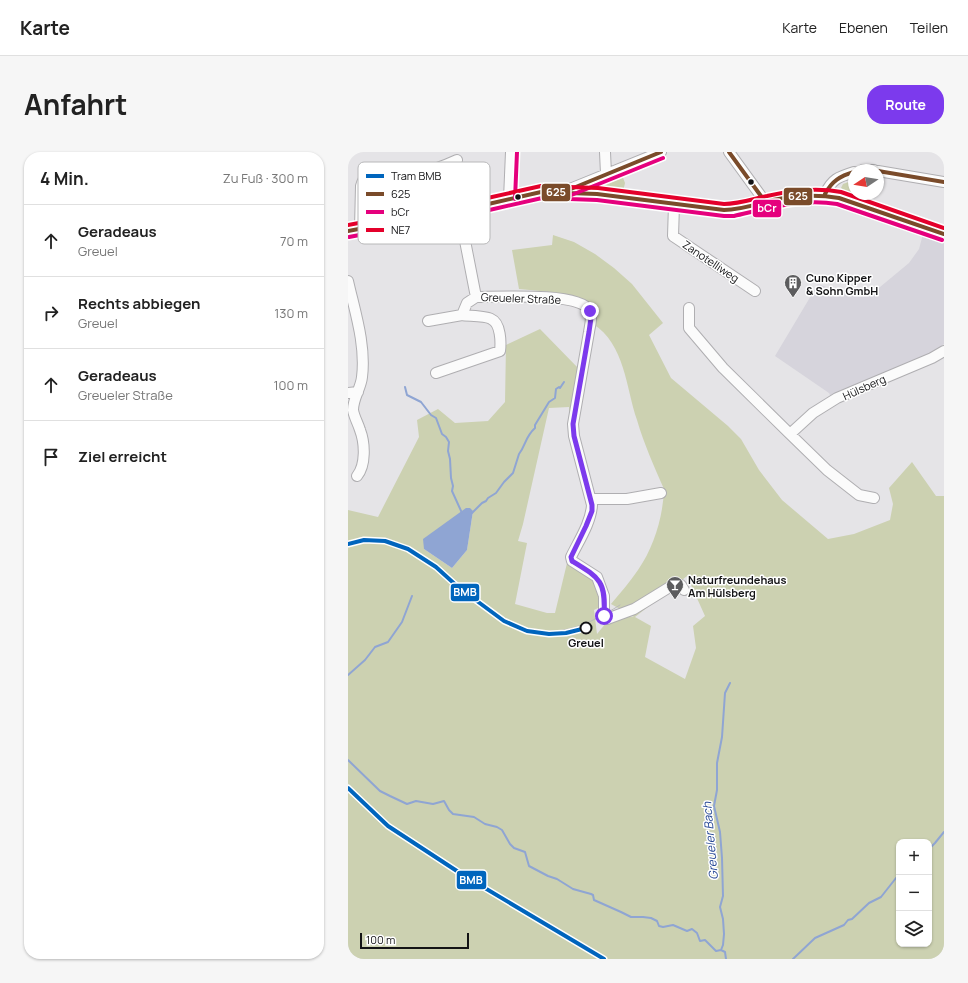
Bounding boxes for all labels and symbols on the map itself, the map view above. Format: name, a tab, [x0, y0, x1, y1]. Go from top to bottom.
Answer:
legend	[358, 162, 490, 244]
north arrow	[848, 164, 884, 200]
text: Tram BMB	[391, 168, 441, 183]
unlabelled marker	[746, 177, 756, 187]
line badge: 625	[541, 183, 571, 202]
text: 625	[546, 184, 566, 199]
text: 625	[391, 186, 410, 201]
line badge: 625	[783, 187, 813, 206]
text: 625	[788, 188, 808, 203]
unlabelled marker	[513, 192, 523, 202]
line badge: bCr	[752, 199, 782, 218]
text: bCr	[757, 200, 777, 215]
text: bCr	[391, 204, 409, 219]
text: NE7	[391, 222, 410, 237]
street label: Zanotelliweg	[680, 237, 742, 285]
place label: Cuno Kipper & Sohn GmbH	[806, 270, 878, 298]
building icon: Cuno Kipper & Sohn GmbH	[783, 273, 803, 298]
street label: Greueler Straße	[481, 289, 562, 307]
route end	[581, 302, 599, 320]
street label: Hülsberg	[840, 371, 888, 403]
place label: Naturfreundehaus Am Hülsberg	[688, 572, 787, 600]
bar icon: Naturfreundehaus Am Hülsberg	[665, 575, 685, 600]
line badge: BMB	[450, 583, 480, 602]
text: BMB	[453, 584, 477, 599]
route start	[595, 607, 613, 625]
marker: Greuel	[579, 621, 593, 635]
place label: Greuel	[568, 635, 604, 650]
water label: Greueler Bach	[698, 800, 722, 881]
line badge: BMB	[456, 870, 487, 890]
text: BMB	[459, 872, 483, 887]
scale bar	[360, 931, 469, 950]

